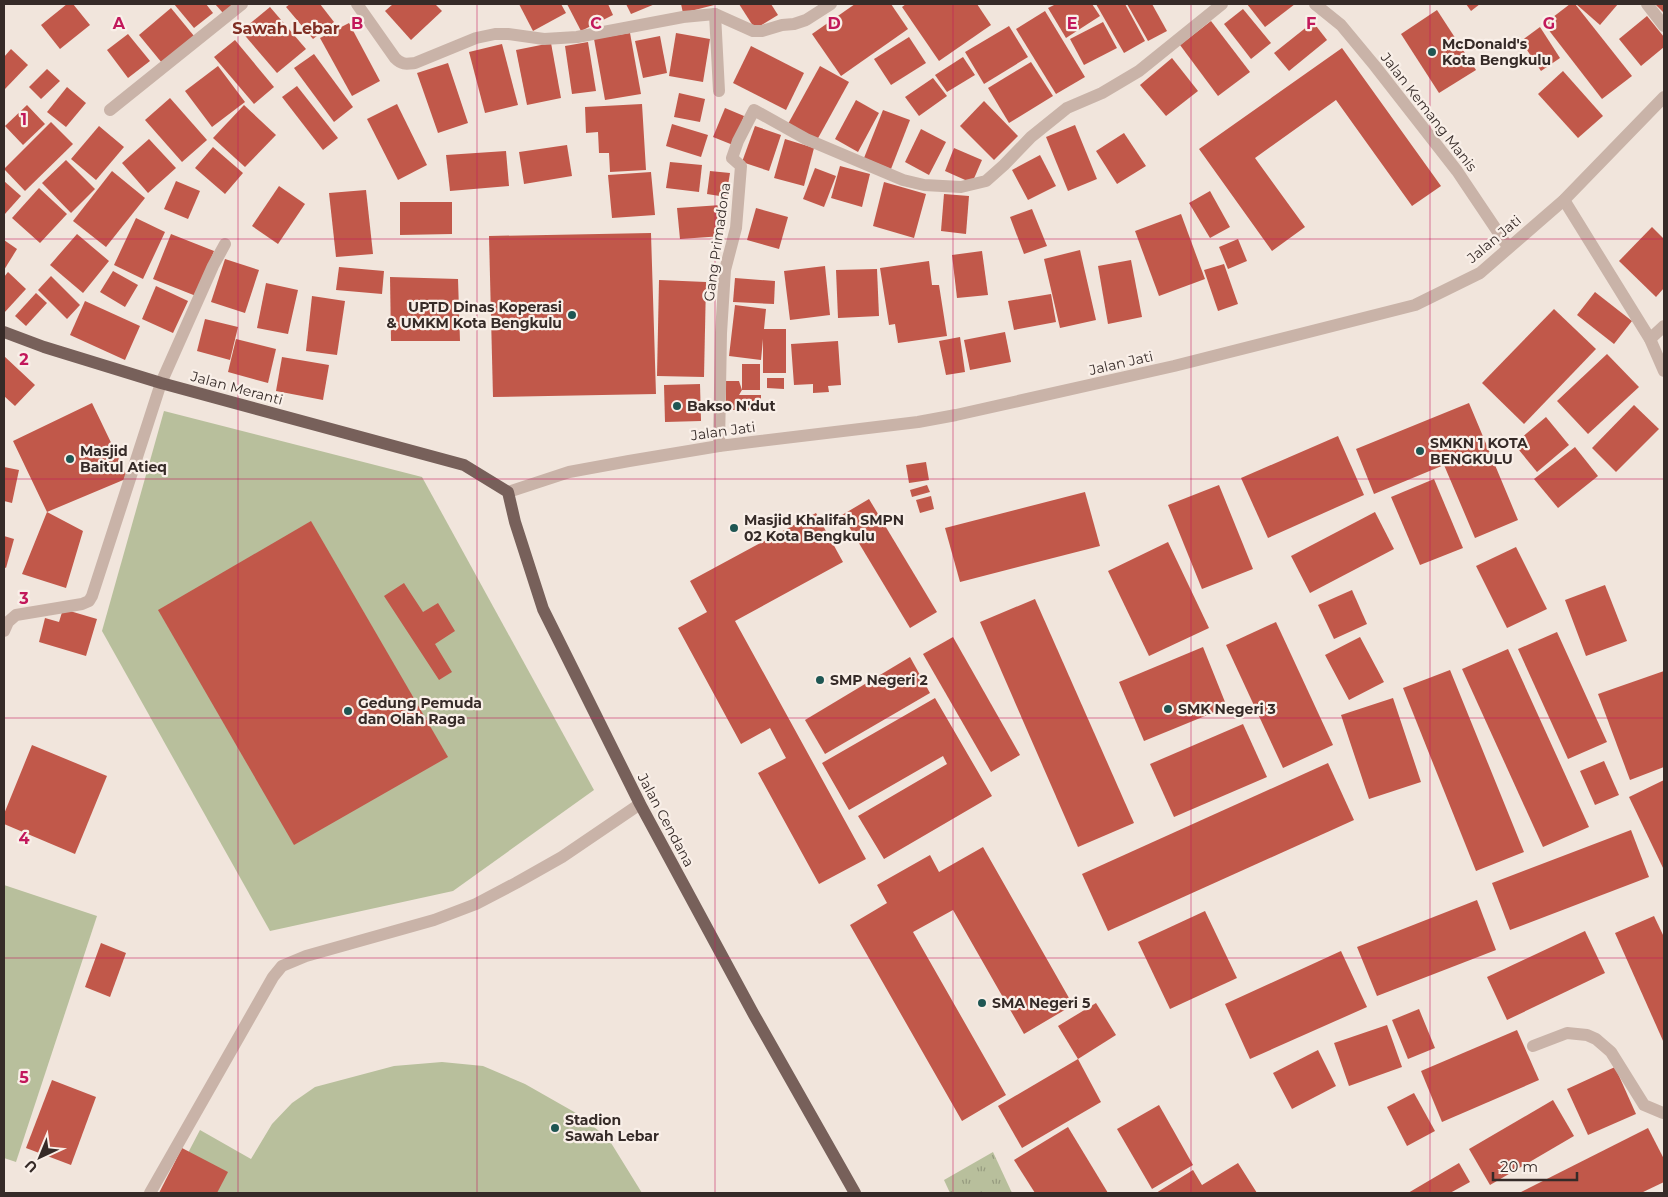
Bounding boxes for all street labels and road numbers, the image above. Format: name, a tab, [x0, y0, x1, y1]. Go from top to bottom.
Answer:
street label: Jalan Kemang Manis	[1376, 48, 1481, 175]
street label: Gang Primadona	[700, 181, 734, 303]
street label: Jalan Jati	[1462, 211, 1525, 267]
street label: Jalan Jati	[1086, 347, 1155, 379]
street label: Jalan Meranti	[188, 367, 285, 409]
street label: Jalan Jati	[688, 418, 757, 445]
street label: Jalan Cendana	[633, 769, 698, 870]

